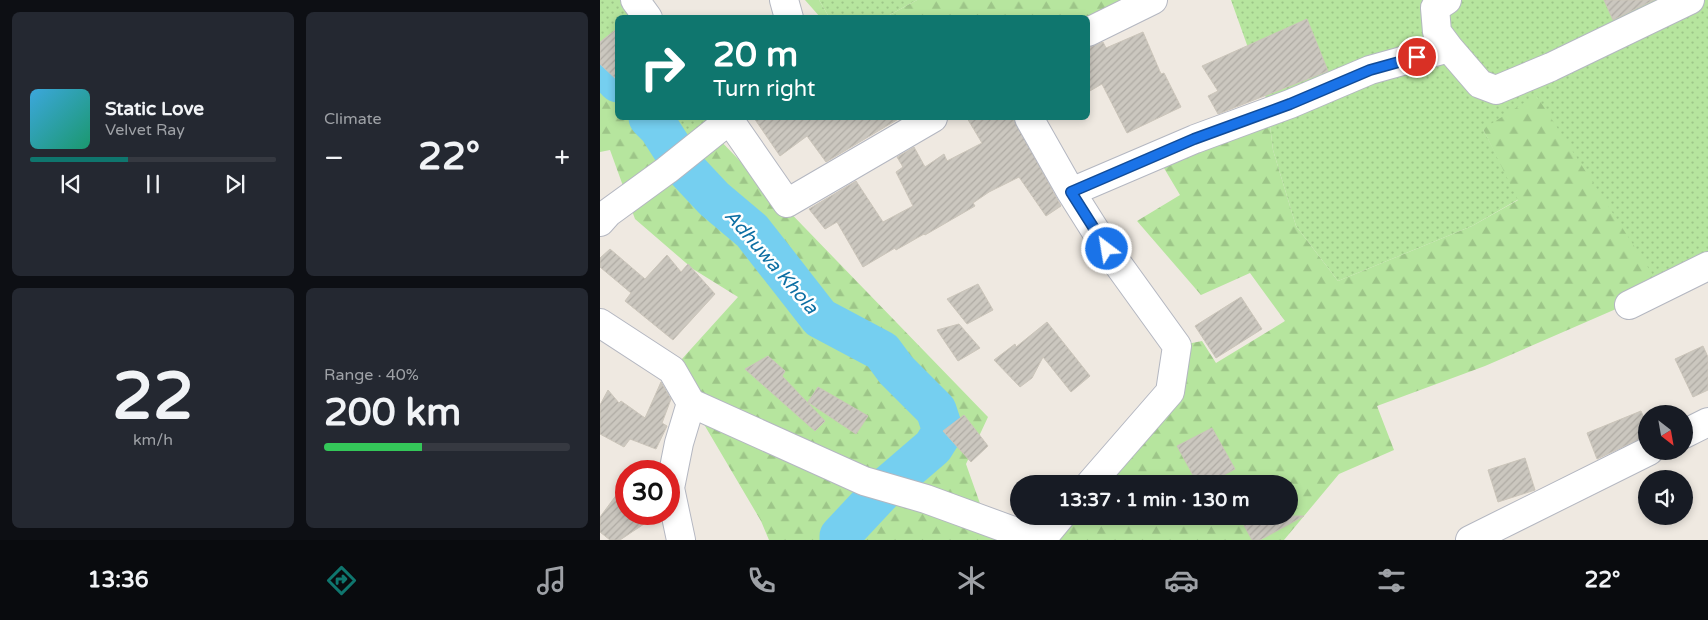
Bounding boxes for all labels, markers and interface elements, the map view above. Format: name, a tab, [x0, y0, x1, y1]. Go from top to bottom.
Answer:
text: 20 m	[713, 34, 798, 76]
icon: right	[630, 35, 695, 100]
pin	[1396, 36, 1438, 78]
icon: arrive	[1403, 43, 1431, 71]
text: Turn right	[713, 76, 815, 102]
text: Static Love	[105, 98, 204, 120]
text: Climate	[324, 109, 382, 129]
text: Velvet Ray	[105, 120, 185, 140]
text: 22°	[418, 134, 480, 180]
text: −	[324, 141, 344, 175]
text: +	[554, 141, 570, 175]
icon: previous	[57, 170, 85, 198]
icon: pause	[139, 170, 167, 198]
icon: next	[221, 170, 249, 198]
water label: Adhuwa Khola	[720, 205, 823, 319]
position arrow	[1080, 222, 1132, 274]
text: 22	[112, 358, 194, 437]
text: Range · 40%	[324, 365, 419, 385]
text: 200 km	[324, 390, 461, 436]
north arrow	[1638, 405, 1692, 460]
map controls	[1638, 405, 1693, 525]
text: km/h	[133, 430, 173, 450]
speed limit sign: 30	[615, 460, 680, 525]
button: sound	[1638, 470, 1693, 525]
text: 13:37 · 1 min · 130 m	[1058, 489, 1250, 511]
icon: directions	[324, 563, 359, 598]
icon: music	[534, 563, 569, 598]
icon: phone	[744, 563, 779, 598]
icon: climate	[954, 563, 989, 598]
icon: car	[1164, 563, 1199, 598]
icon: filters	[1374, 563, 1409, 598]
text: 13:36	[88, 567, 149, 593]
text: 22°	[1584, 567, 1620, 593]

